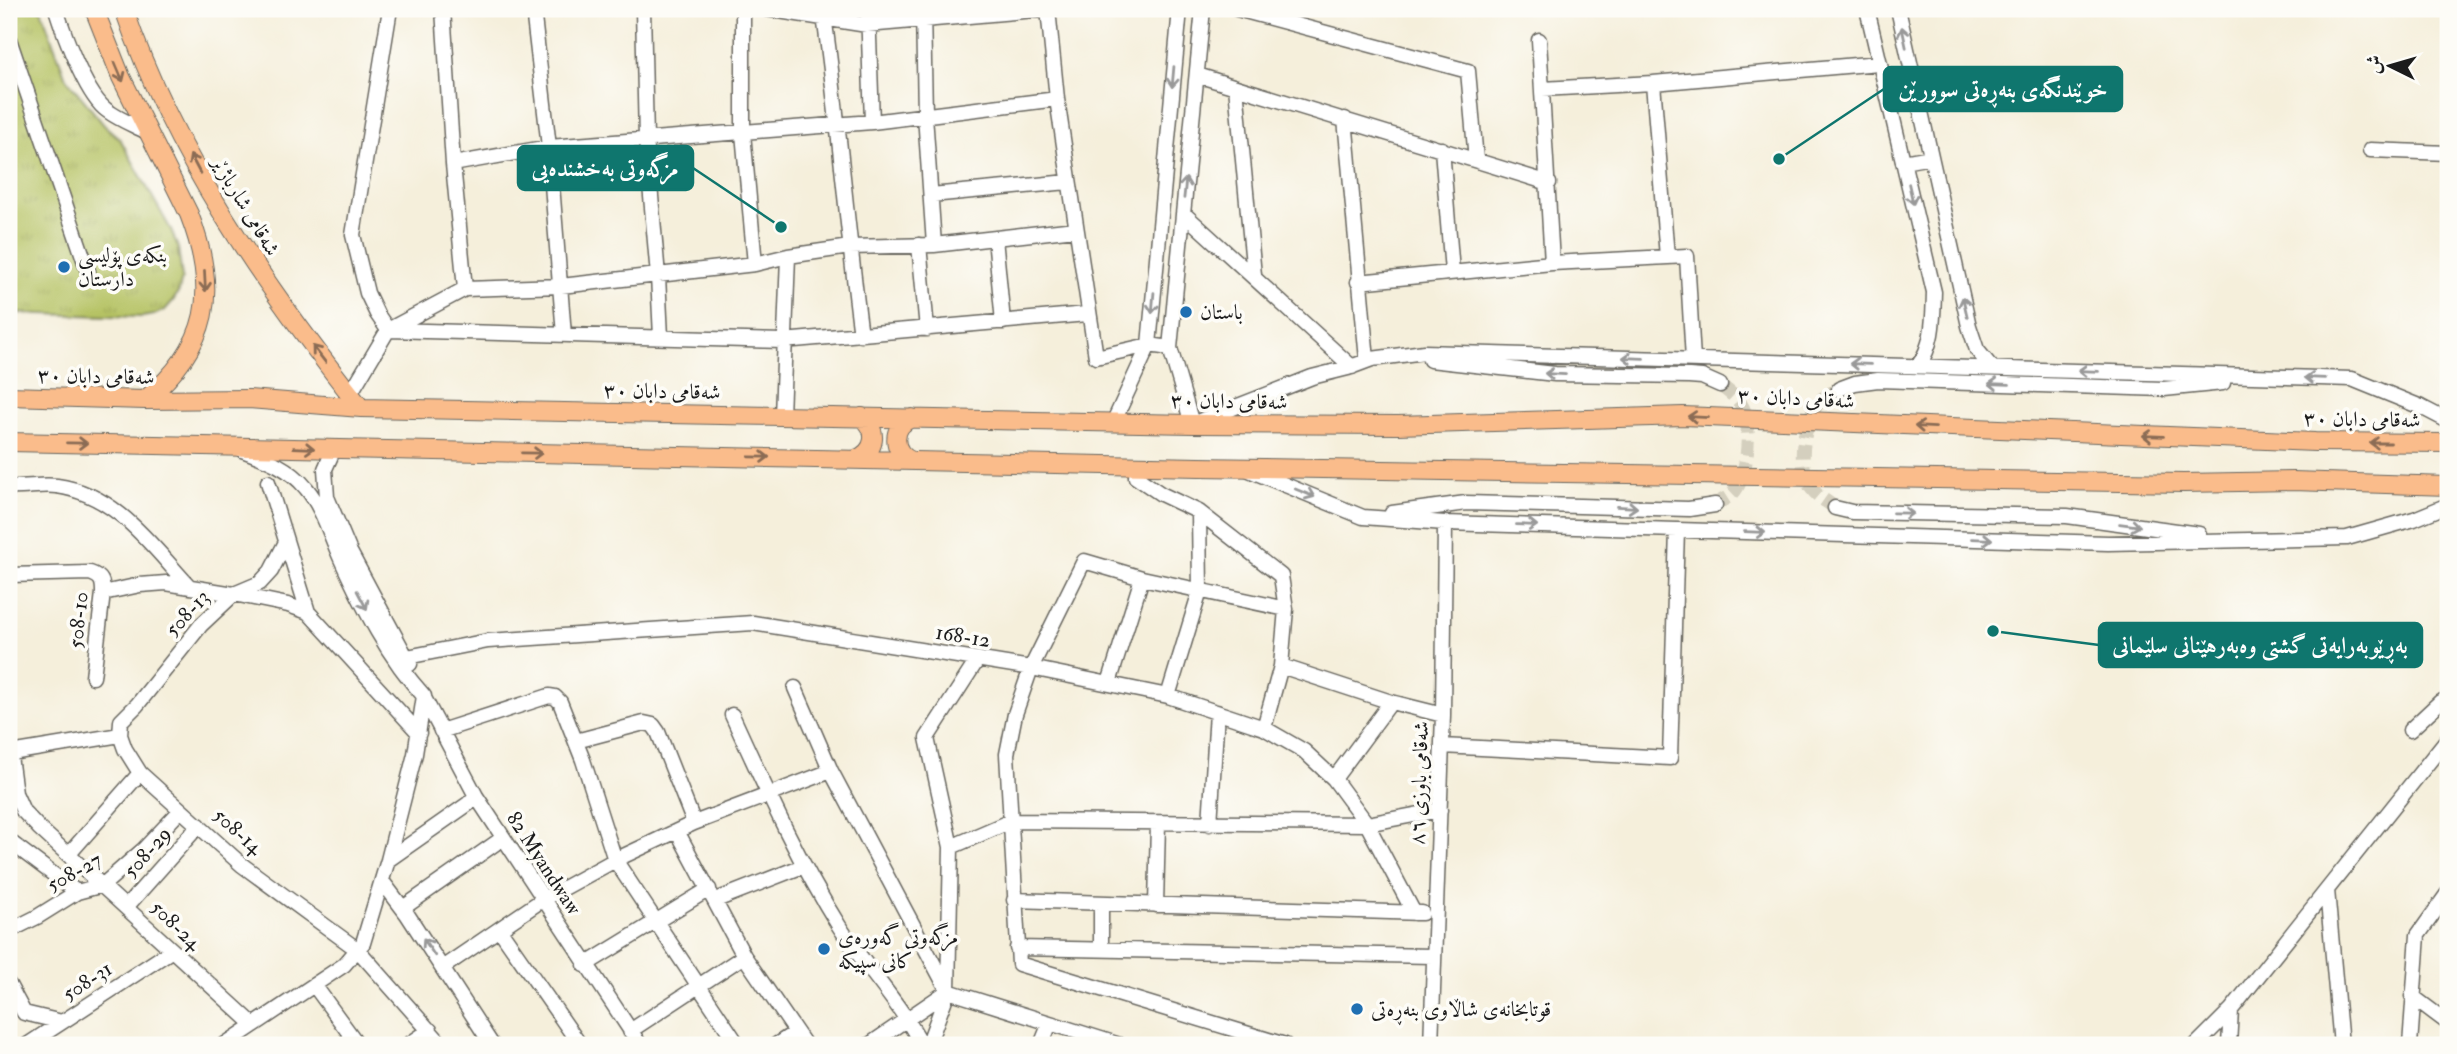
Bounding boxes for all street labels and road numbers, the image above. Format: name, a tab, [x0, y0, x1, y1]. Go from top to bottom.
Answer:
street label: شەقامی شارباژێر	[204, 150, 286, 261]
street label: شەقامی دابان ٣٠	[37, 362, 155, 391]
street label: شەقامی دابان ٣٠	[603, 377, 721, 406]
street label: شەقامی دابان ٣٠	[1737, 382, 1855, 415]
street label: شەقامی دابان ٣٠	[1170, 387, 1288, 416]
street label: شەقامی دابان ٣٠	[2303, 405, 2421, 434]
street label: 508-13	[159, 584, 216, 642]
street label: 508-10	[62, 590, 95, 650]
street label: 168-12	[934, 619, 992, 654]
street label: شەقامی باوزی ٨٦	[1404, 721, 1435, 845]
street label: 508-14	[207, 802, 269, 862]
street label: 82 Myandwaw	[500, 806, 588, 921]
street label: 508-29	[117, 821, 177, 884]
street label: 508-27	[42, 846, 107, 898]
street label: 508-24	[145, 895, 208, 957]
street label: 508-31	[57, 955, 117, 1007]

